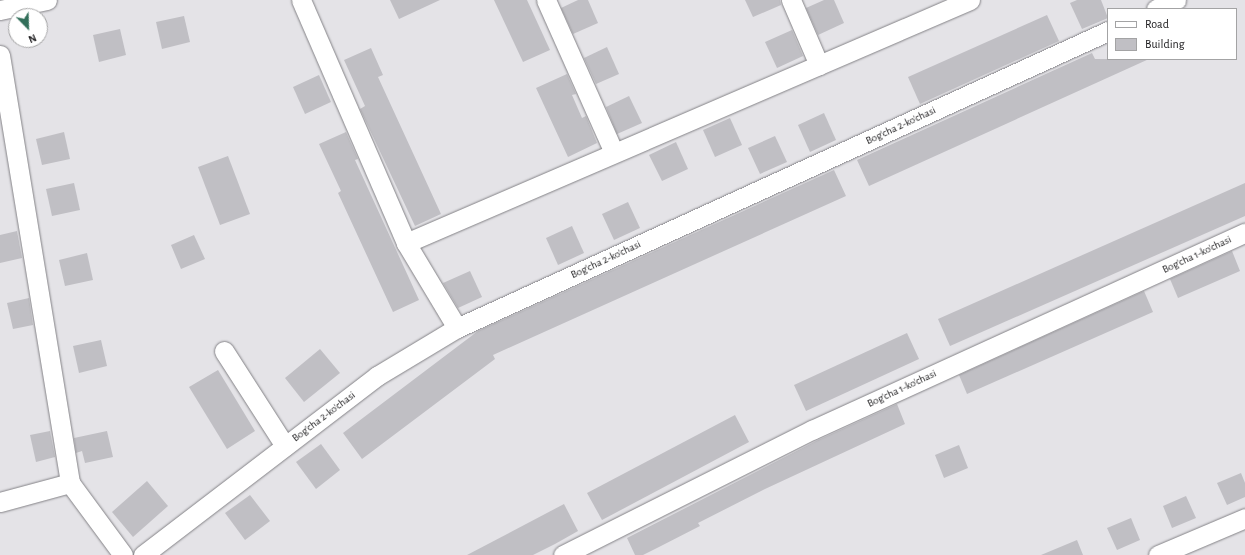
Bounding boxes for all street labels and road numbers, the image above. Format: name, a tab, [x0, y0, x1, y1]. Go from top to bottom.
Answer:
street label: Bog'cha 2-ko'chasi	[864, 104, 938, 148]
street label: Bog'cha 1-ko'chasi	[1160, 233, 1234, 277]
street label: Bog'cha 2-ko'chasi	[569, 238, 643, 282]
street label: Bog'cha 1-ko'chasi	[865, 367, 939, 411]
street label: Bog'cha 2-ko'chasi	[290, 389, 358, 445]

